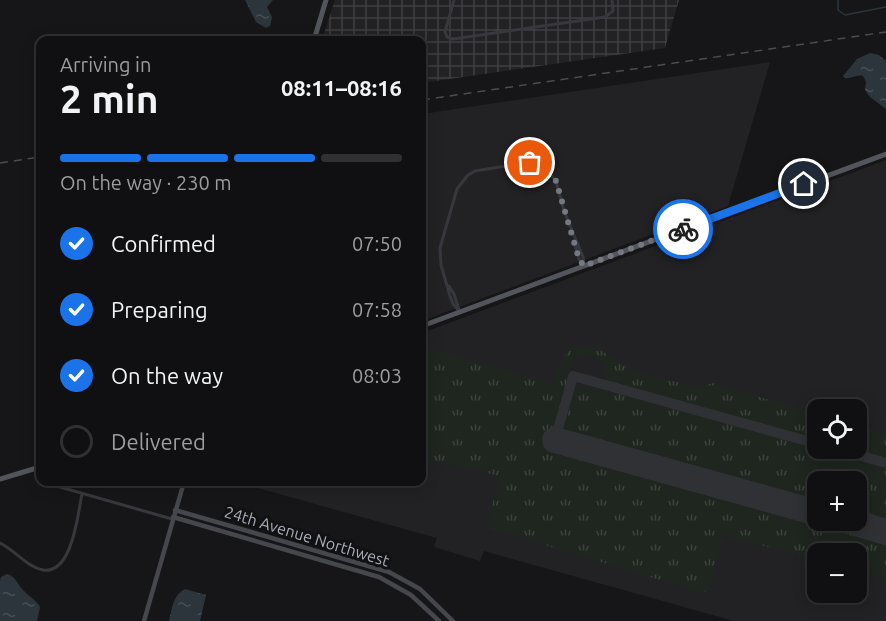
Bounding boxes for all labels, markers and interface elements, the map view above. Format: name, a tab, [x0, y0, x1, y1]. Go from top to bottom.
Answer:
text: Arriving in	[60, 53, 151, 76]
text: 08:11–08:16	[281, 75, 402, 100]
text: 2 min	[60, 77, 159, 120]
pin	[504, 137, 555, 188]
icon: bag	[513, 146, 546, 179]
pin	[778, 158, 829, 209]
icon: home	[787, 167, 820, 200]
text: On the way · 230 m	[60, 171, 232, 194]
courier	[653, 199, 713, 259]
icon: bike	[667, 213, 700, 246]
icon: check	[60, 227, 93, 260]
text: Confirmed	[111, 231, 216, 256]
text: 07:50	[352, 232, 402, 255]
icon: check	[60, 293, 93, 326]
text: Preparing	[111, 297, 208, 322]
text: 07:58	[352, 298, 402, 321]
icon: check	[60, 359, 93, 392]
text: On the way	[111, 363, 223, 388]
text: 08:03	[352, 364, 402, 387]
map controls	[807, 399, 867, 603]
button: locate	[807, 399, 867, 459]
text: Delivered	[111, 429, 206, 454]
button: +	[807, 471, 867, 531]
street label: 24th Avenue Northwest	[222, 502, 392, 570]
button: −	[807, 543, 867, 603]

